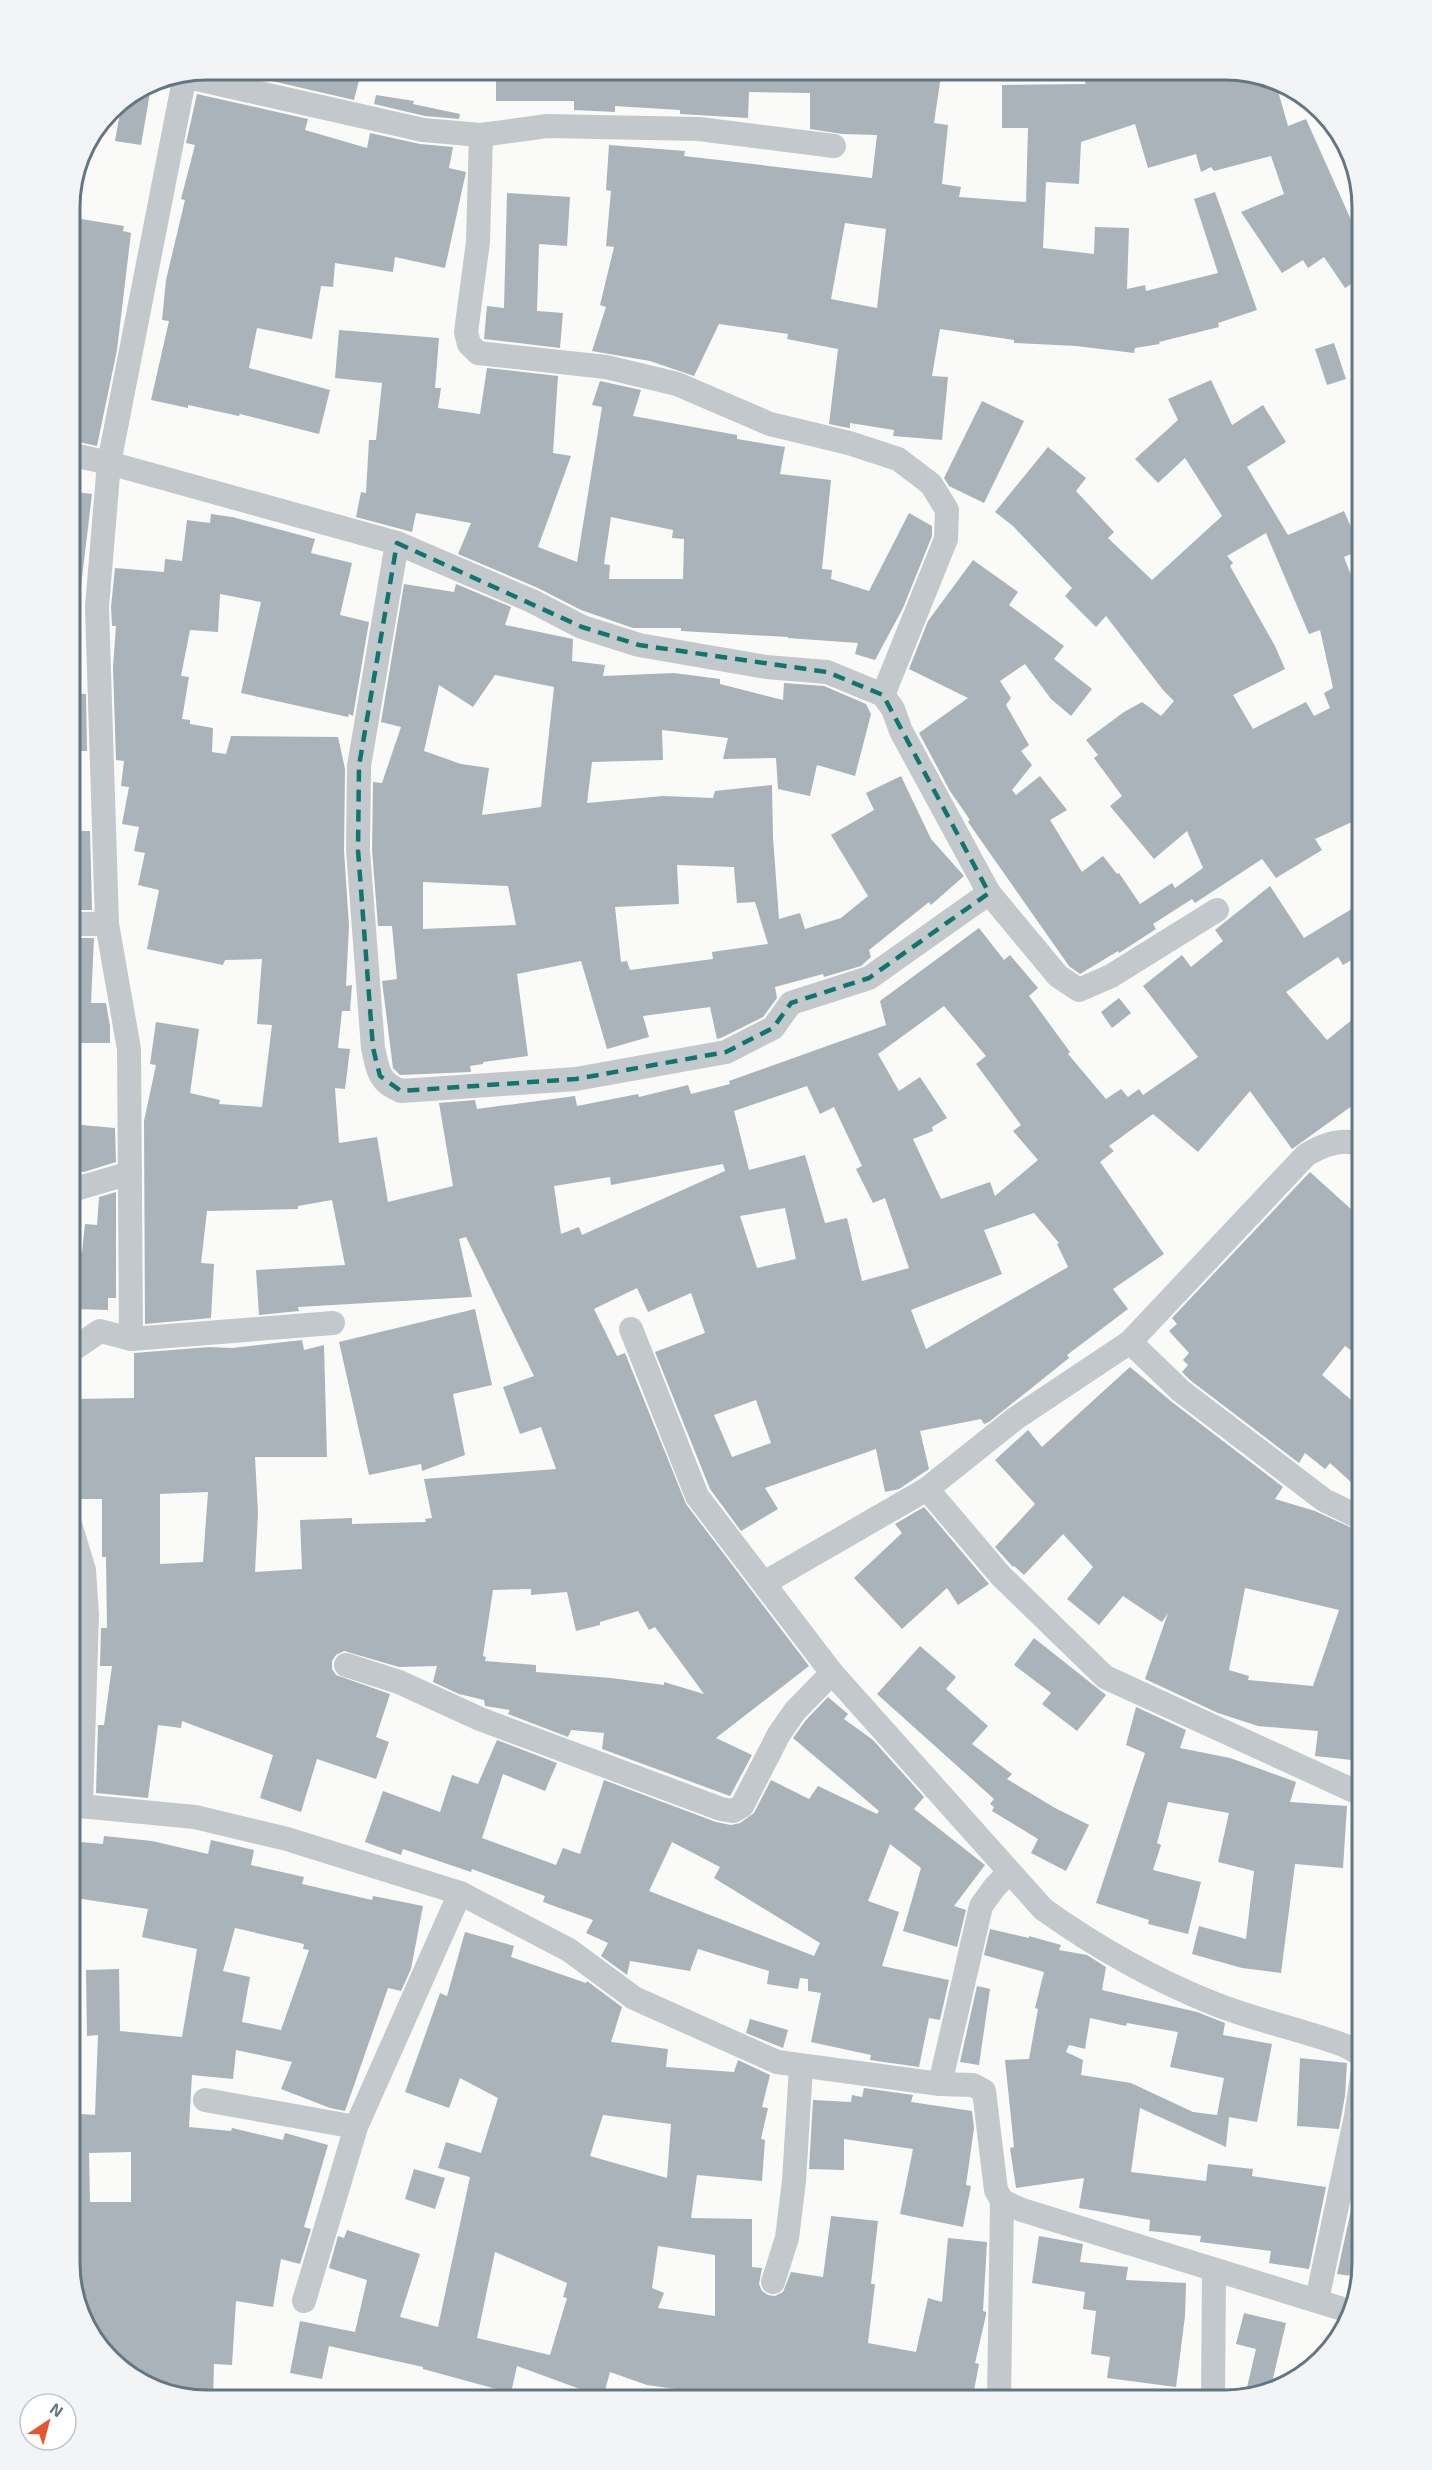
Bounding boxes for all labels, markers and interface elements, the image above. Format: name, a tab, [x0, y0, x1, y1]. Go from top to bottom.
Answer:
north arrow	[18, 2392, 78, 2452]
text: N	[47, 2398, 67, 2421]

